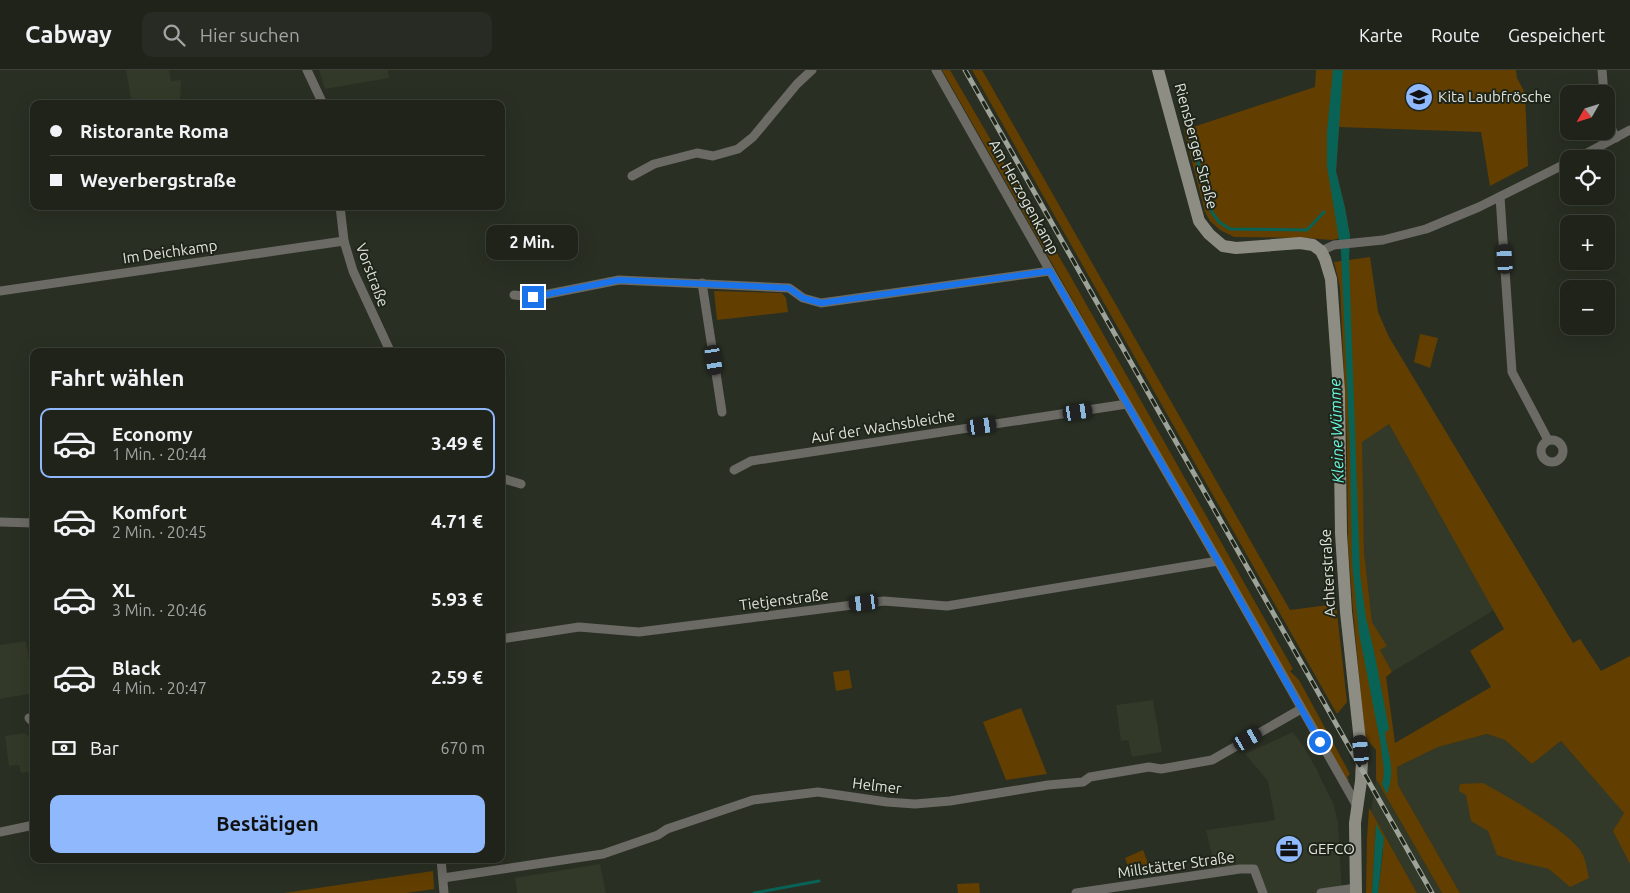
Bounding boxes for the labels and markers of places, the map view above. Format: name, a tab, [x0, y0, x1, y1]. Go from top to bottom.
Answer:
school or university icon: Kita Laubfrösche	[1404, 82, 1434, 112]
place label: Kita Laubfrösche	[1438, 88, 1551, 105]
office icon: GEFCO	[1274, 834, 1304, 864]
place label: GEFCO	[1308, 840, 1355, 857]

